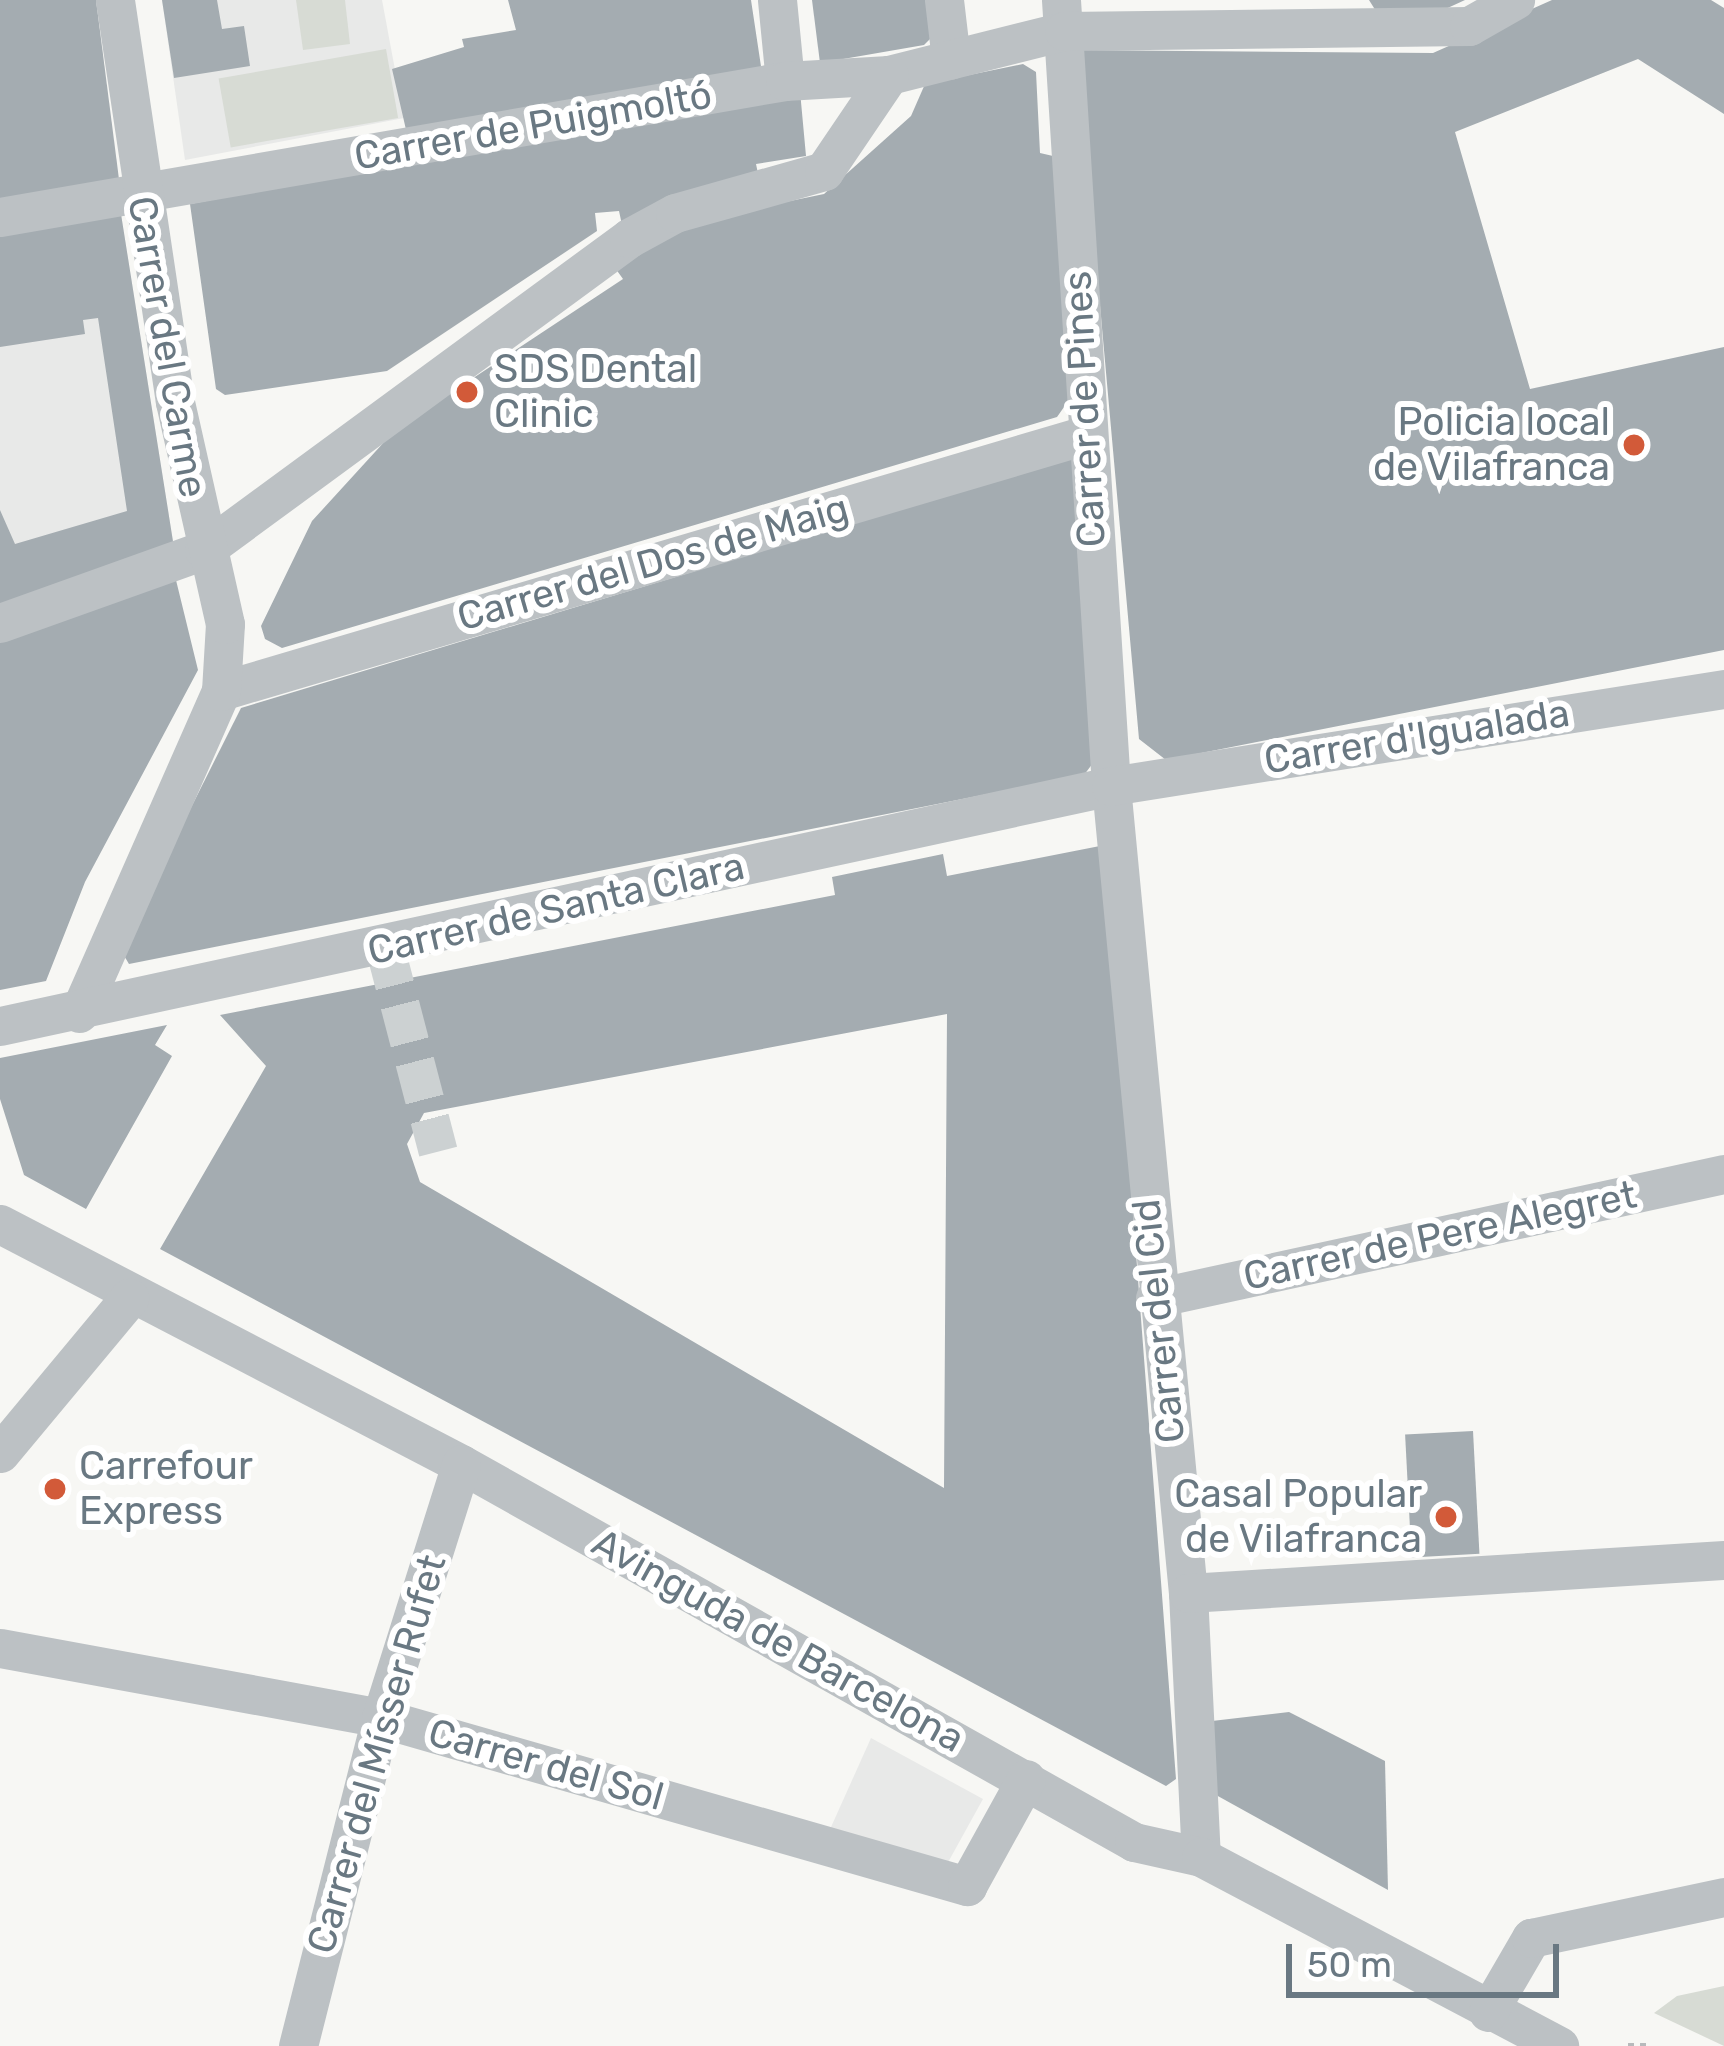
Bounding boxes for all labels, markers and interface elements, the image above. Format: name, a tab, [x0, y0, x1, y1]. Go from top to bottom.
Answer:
street label: Carrer de Puigmoltó	[350, 71, 716, 181]
street label: Carrer del Carme	[117, 192, 217, 502]
street label: Carrer de Pines	[1054, 269, 1116, 549]
place label: SDS Dental Clinic	[494, 347, 697, 438]
marker: SDS Dental Clinic	[451, 376, 483, 408]
place label: Policia local de Vilafranca	[1372, 400, 1610, 491]
marker: Policia local de Vilafranca	[1621, 432, 1647, 458]
street label: Carrer del Dos de Maig	[452, 485, 854, 641]
street label: Carrer d'Igualada	[1261, 690, 1573, 784]
street label: Carrer de Santa Clara	[363, 843, 749, 975]
street label: Carrer de Pere Alegret	[1238, 1171, 1642, 1301]
street label: Carrer del Cid	[1123, 1196, 1195, 1446]
place label: Carrefour Express	[79, 1444, 253, 1535]
place label: Casal Popular de Vilafranca	[1174, 1472, 1422, 1563]
marker: Carrefour Express	[42, 1476, 68, 1502]
marker: Casal Popular de Vilafranca	[1433, 1504, 1459, 1530]
street label: Avinguda de Barcelona	[584, 1519, 972, 1763]
street label: Carrer del Mísser Rufet	[297, 1549, 457, 1959]
street label: Carrer del Sol	[423, 1709, 669, 1821]
scale bar	[1292, 1920, 1565, 1994]
text: 50 m	[1307, 1943, 1392, 1986]

